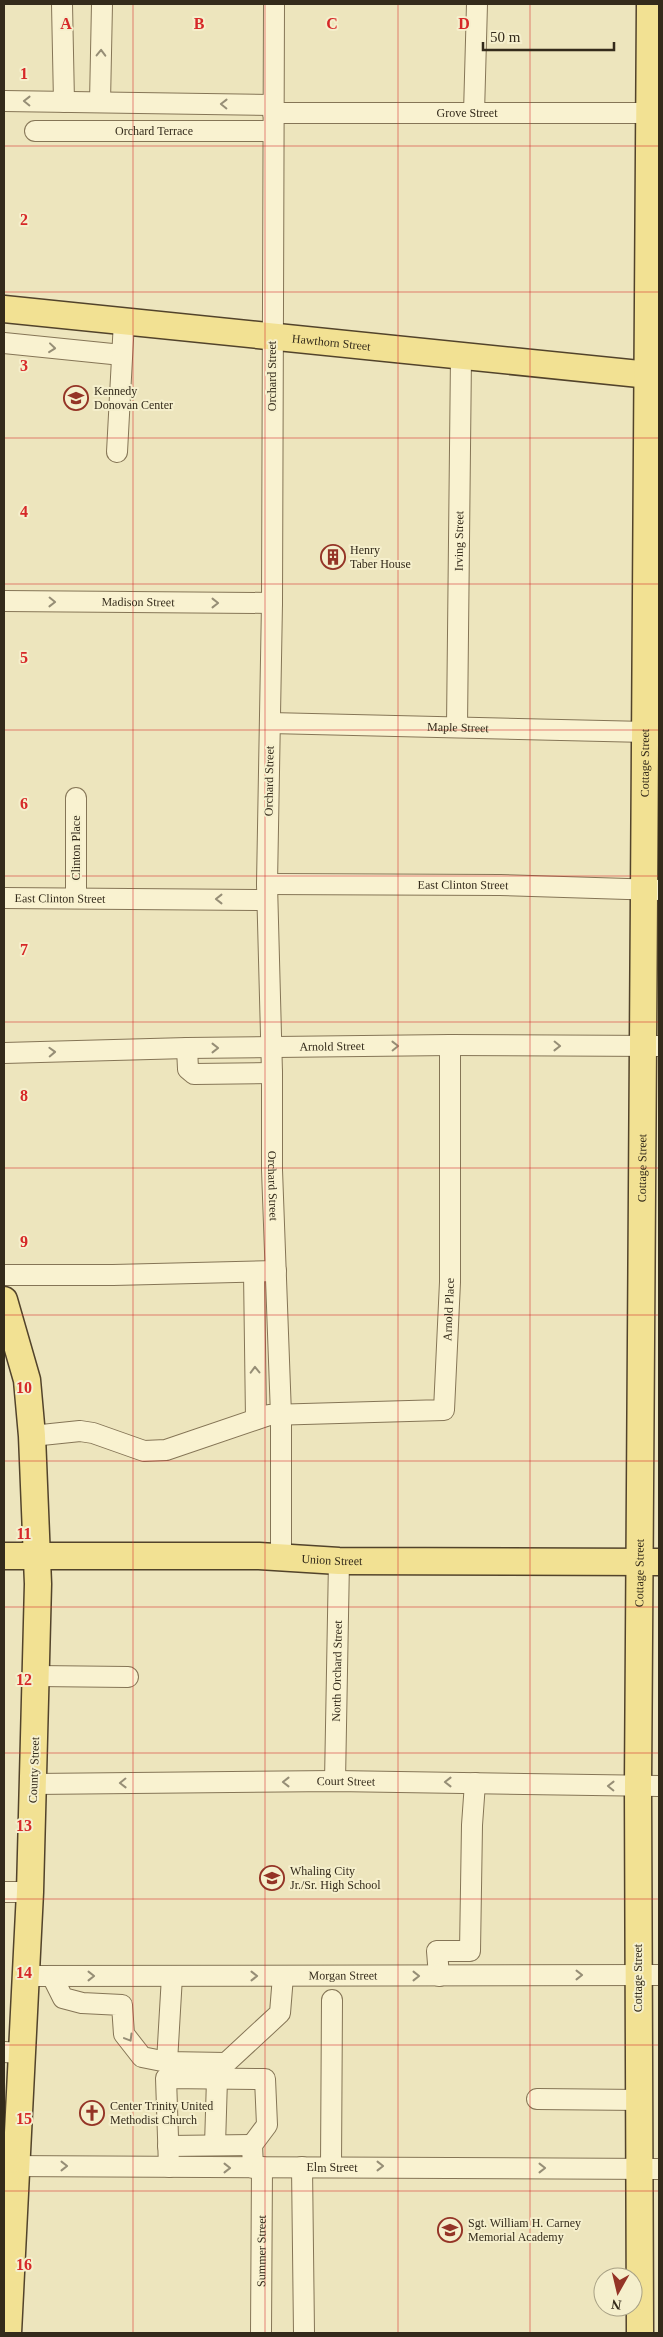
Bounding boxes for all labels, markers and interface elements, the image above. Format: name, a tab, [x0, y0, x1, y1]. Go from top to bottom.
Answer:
text: A	[60, 15, 72, 32]
text: B	[194, 15, 205, 32]
text: C	[326, 15, 338, 32]
text: D	[458, 15, 470, 32]
scale bar	[483, 20, 614, 52]
text: 50 m	[490, 29, 521, 45]
one-way arrow	[96, 49, 106, 57]
text: 1	[20, 65, 28, 82]
one-way arrow	[23, 96, 31, 107]
one-way arrow	[220, 99, 228, 110]
street label: Grove Street	[436, 106, 498, 120]
street label: Orchard Terrace	[115, 124, 193, 138]
text: 2	[20, 211, 28, 228]
street label: Hawthorn Street	[291, 331, 372, 354]
street label: Orchard Street	[265, 340, 279, 411]
one-way arrow	[49, 342, 57, 353]
text: 3	[20, 357, 28, 374]
place label: Kennedy Donovan Center	[94, 384, 173, 412]
school or university icon: Kennedy Donovan Center	[63, 385, 89, 411]
text: 4	[20, 503, 28, 520]
street label: Irving Street	[452, 510, 466, 571]
place label: Henry Taber House	[350, 543, 411, 571]
building icon: Henry Taber House	[320, 544, 346, 570]
street label: Madison Street	[101, 595, 175, 609]
one-way arrow	[49, 597, 57, 607]
one-way arrow	[212, 598, 219, 608]
text: 5	[20, 649, 28, 666]
street label: Maple Street	[427, 720, 490, 735]
street label: Cottage Street	[638, 728, 652, 797]
street label: Orchard Street	[261, 745, 277, 816]
text: 6	[20, 795, 28, 812]
street label: Clinton Place	[69, 816, 83, 881]
street label: East Clinton Street	[418, 878, 509, 892]
street label: East Clinton Street	[15, 891, 106, 906]
one-way arrow	[214, 894, 222, 904]
text: 7	[20, 941, 28, 958]
street label: Arnold Street	[299, 1039, 365, 1054]
one-way arrow	[391, 1040, 399, 1051]
one-way arrow	[554, 1041, 562, 1051]
one-way arrow	[211, 1042, 219, 1053]
one-way arrow	[49, 1047, 57, 1057]
text: 8	[20, 1087, 28, 1104]
street label: Cottage Street	[635, 1133, 649, 1202]
street label: Orchard Street	[265, 1151, 281, 1222]
text: 9	[20, 1233, 28, 1250]
street label: Arnold Place	[440, 1278, 457, 1341]
one-way arrow	[250, 1366, 260, 1374]
text: 10	[16, 1379, 32, 1396]
text: 11	[16, 1525, 32, 1542]
street label: Cottage Street	[632, 1538, 647, 1607]
street label: Union Street	[301, 1552, 363, 1568]
street label: North Orchard Street	[329, 1620, 345, 1722]
text: 12	[16, 1671, 32, 1688]
street label: County Street	[26, 1736, 42, 1803]
street label: Court Street	[317, 1774, 376, 1789]
one-way arrow	[281, 1777, 289, 1787]
one-way arrow	[444, 1777, 452, 1787]
one-way arrow	[119, 1778, 126, 1788]
one-way arrow	[606, 1781, 614, 1791]
text: 13	[16, 1817, 32, 1834]
place label: Whaling City Jr./Sr. High School	[290, 1864, 381, 1892]
school or university icon: Whaling City Jr./Sr. High School	[259, 1865, 285, 1891]
street label: Cottage Street	[631, 1943, 645, 2012]
text: 14	[16, 1964, 32, 1981]
street label: Morgan Street	[309, 1968, 378, 1983]
one-way arrow	[575, 1970, 583, 1980]
one-way arrow	[88, 1971, 95, 1981]
one-way arrow	[250, 1971, 258, 1981]
one-way arrow	[412, 1971, 420, 1981]
one-way arrow	[122, 2033, 132, 2042]
place label: Center Trinity United Methodist Church	[110, 2099, 213, 2127]
church icon: Center Trinity United Methodist Church	[79, 2100, 105, 2126]
text: 15	[16, 2110, 32, 2127]
street label: Elm Street	[306, 2160, 358, 2175]
one-way arrow	[60, 2161, 68, 2172]
one-way arrow	[376, 2161, 384, 2171]
one-way arrow	[223, 2162, 231, 2173]
one-way arrow	[539, 2163, 547, 2173]
street label: Summer Street	[254, 2214, 269, 2287]
place label: Sgt. William H. Carney Memorial Academy	[468, 2216, 581, 2244]
school or university icon: Sgt. William H. Carney Memorial Academy	[437, 2217, 463, 2243]
text: 16	[16, 2256, 32, 2273]
north arrow	[593, 2267, 643, 2317]
text: N	[610, 2296, 622, 2313]

